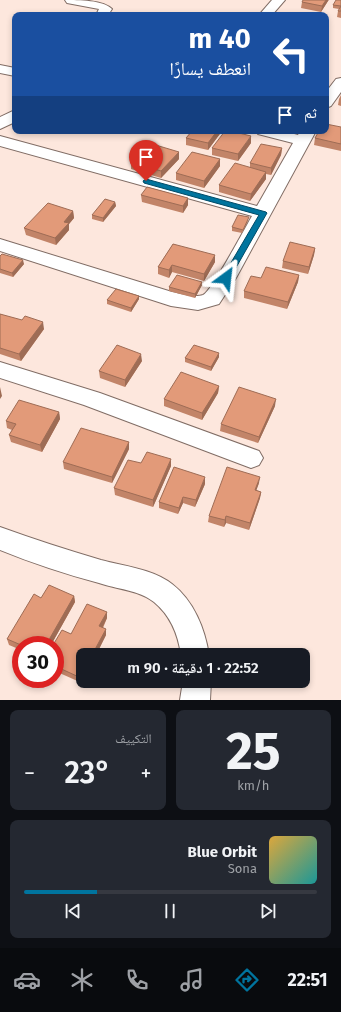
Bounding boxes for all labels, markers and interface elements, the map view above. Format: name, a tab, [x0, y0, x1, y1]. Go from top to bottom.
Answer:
text: 40 m	[188, 22, 251, 55]
icon: left	[265, 28, 317, 80]
text: انعطف يسارًا	[170, 58, 251, 80]
icon: arrive	[274, 104, 296, 126]
text: ثم	[304, 104, 317, 122]
pin	[129, 140, 163, 181]
icon: arrive	[135, 146, 157, 168]
position arrow	[205, 257, 247, 299]
speed limit sign: 30	[12, 636, 64, 688]
text: 22:52 · 1 دقيقة · 90 m	[127, 659, 259, 677]
text: 25	[226, 720, 281, 783]
text: التكييف	[115, 731, 152, 746]
text: 23°	[65, 755, 111, 791]
text: −	[24, 760, 35, 787]
text: +	[141, 760, 151, 787]
text: km/h	[237, 778, 269, 793]
text: Blue Orbit	[188, 843, 257, 861]
text: Sona	[228, 861, 257, 876]
icon: previous	[62, 900, 84, 922]
icon: pause	[159, 900, 181, 922]
icon: next	[257, 900, 279, 922]
icon: car	[13, 966, 41, 994]
icon: climate	[68, 966, 96, 994]
icon: phone	[123, 966, 151, 994]
icon: music	[178, 966, 206, 994]
icon: directions	[233, 966, 261, 994]
text: 22:51	[288, 969, 328, 991]

